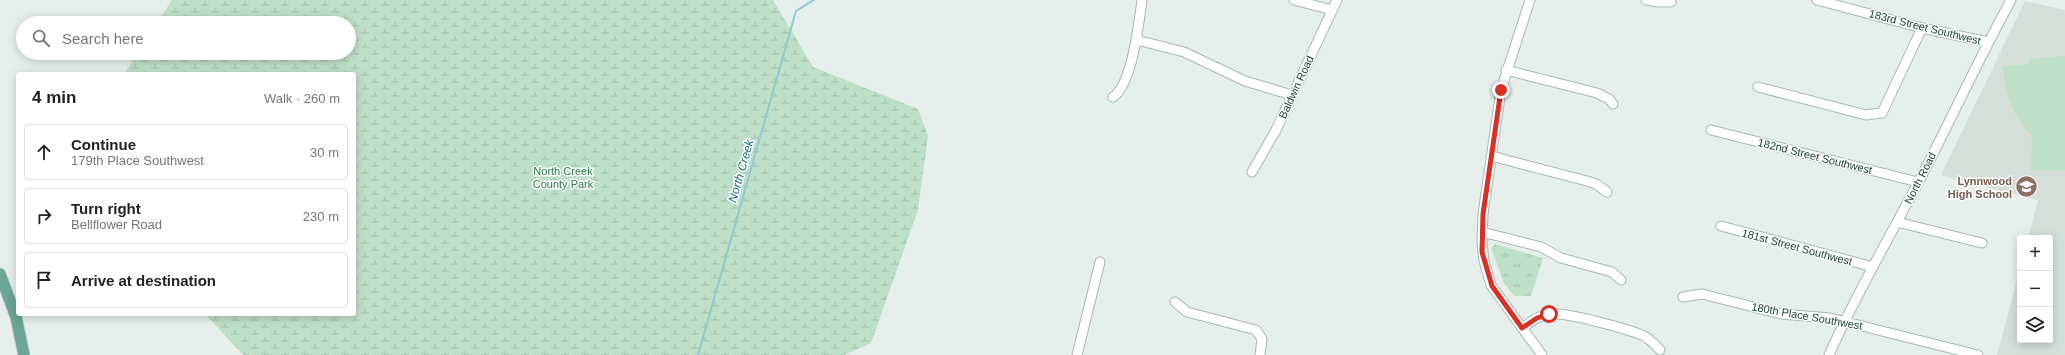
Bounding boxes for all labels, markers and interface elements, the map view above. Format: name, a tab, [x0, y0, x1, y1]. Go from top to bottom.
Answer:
street label: 183rd Street Southwest	[1868, 7, 1982, 47]
search box	[16, 16, 356, 60]
icon: search	[30, 27, 52, 49]
text: Search here	[62, 30, 144, 47]
street label: Baldwin Road	[1276, 54, 1316, 120]
route end	[1492, 81, 1510, 99]
text: 4 min	[32, 88, 76, 107]
text: Walk · 260 m	[264, 91, 340, 106]
text: Continue	[71, 136, 136, 153]
street label: 182nd Street Southwest	[1757, 136, 1873, 176]
water label: North Creek	[725, 137, 757, 204]
icon: ahead	[33, 141, 55, 163]
text: 30 m	[310, 145, 339, 160]
street label: North Road	[1902, 150, 1938, 206]
text: 179th Place Southwest	[71, 153, 204, 168]
park label: North Creek County Park	[533, 165, 594, 190]
school or university icon: Lynnwood High School	[2014, 174, 2040, 200]
place label: Lynnwood High School	[1948, 175, 2012, 200]
text: Turn right	[71, 200, 141, 217]
icon: right	[33, 205, 55, 227]
text: 230 m	[303, 209, 339, 224]
text: Bellflower Road	[71, 217, 162, 232]
street label: 181st Street Southwest	[1741, 226, 1853, 268]
map controls	[2017, 235, 2053, 343]
button: +	[2017, 235, 2053, 271]
icon: arrive	[33, 269, 55, 291]
button: −	[2017, 271, 2053, 307]
text: Arrive at destination	[71, 272, 216, 289]
street label: 180th Place Southwest	[1751, 300, 1863, 332]
route start	[1540, 305, 1558, 323]
button: layers	[2017, 307, 2053, 343]

